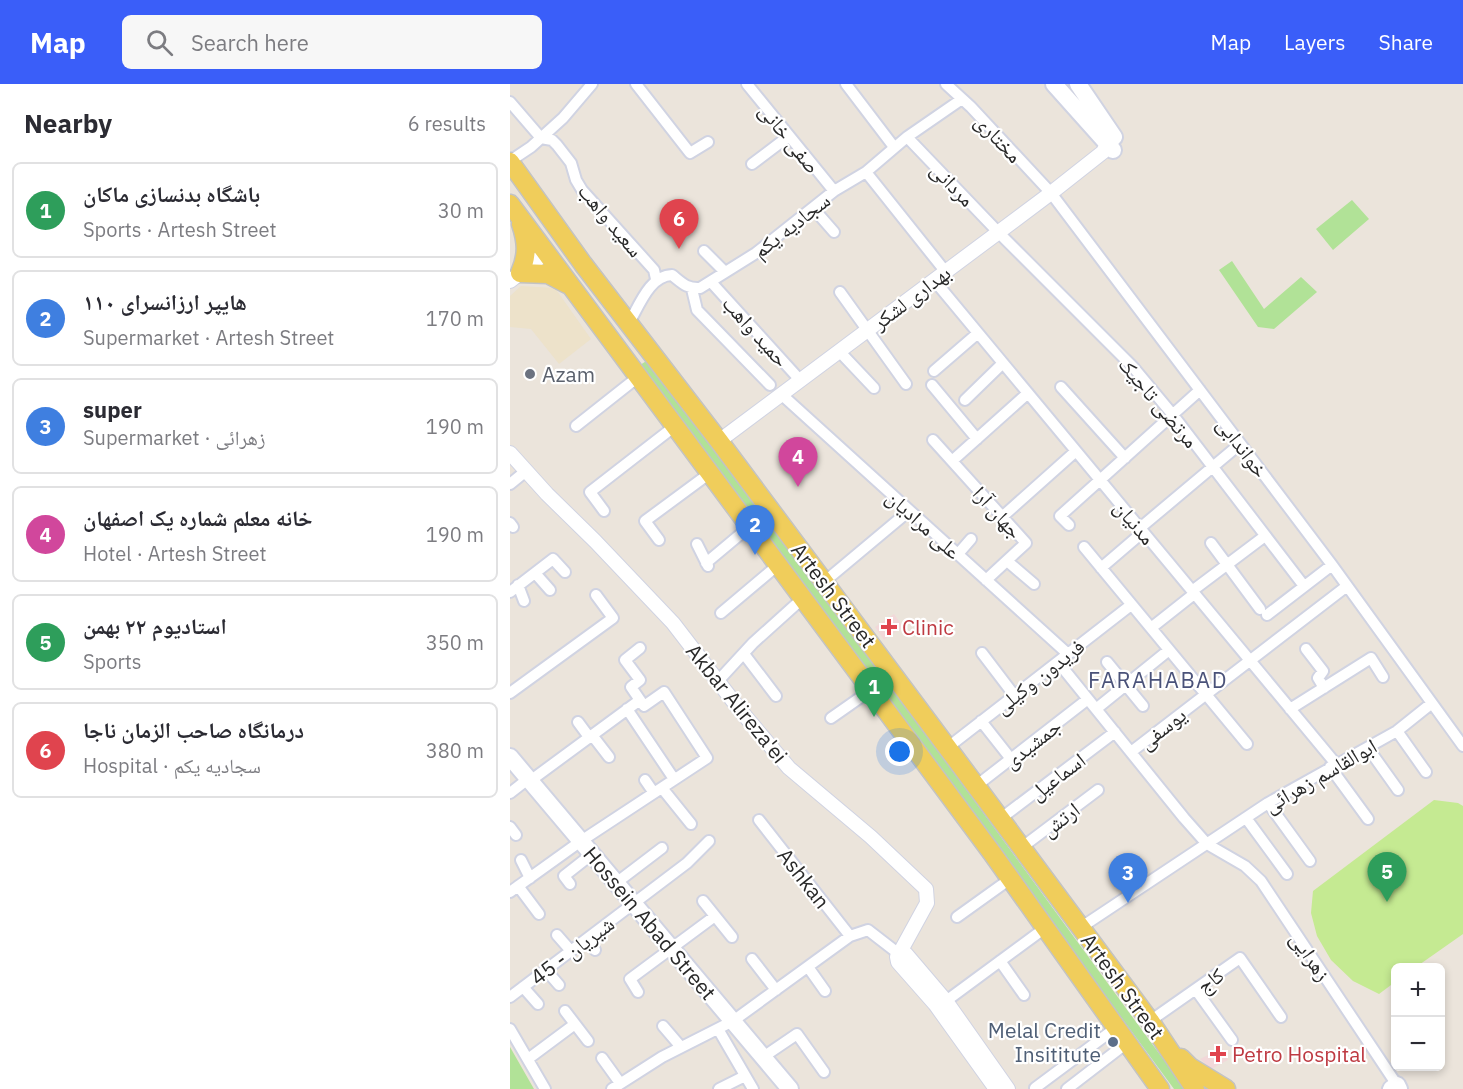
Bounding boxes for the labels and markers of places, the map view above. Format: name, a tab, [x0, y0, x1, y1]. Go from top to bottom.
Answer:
pin: 6	[660, 200, 698, 249]
place label: Azam	[542, 360, 595, 388]
marker: Azam	[523, 367, 537, 381]
pin: 4	[778, 438, 818, 487]
pin: 2	[736, 506, 774, 555]
place label: Clinic	[902, 613, 954, 641]
marker: Clinic	[880, 618, 898, 636]
pin: 1	[854, 668, 894, 717]
pin: 5	[1368, 852, 1406, 902]
pin: 3	[1108, 854, 1148, 903]
place label: Melal Credit Insititute	[988, 1016, 1101, 1068]
marker: Melal Credit Insititute	[1106, 1035, 1120, 1049]
place label: Petro Hospital	[1232, 1040, 1366, 1068]
marker: Petro Hospital	[1209, 1045, 1227, 1063]

